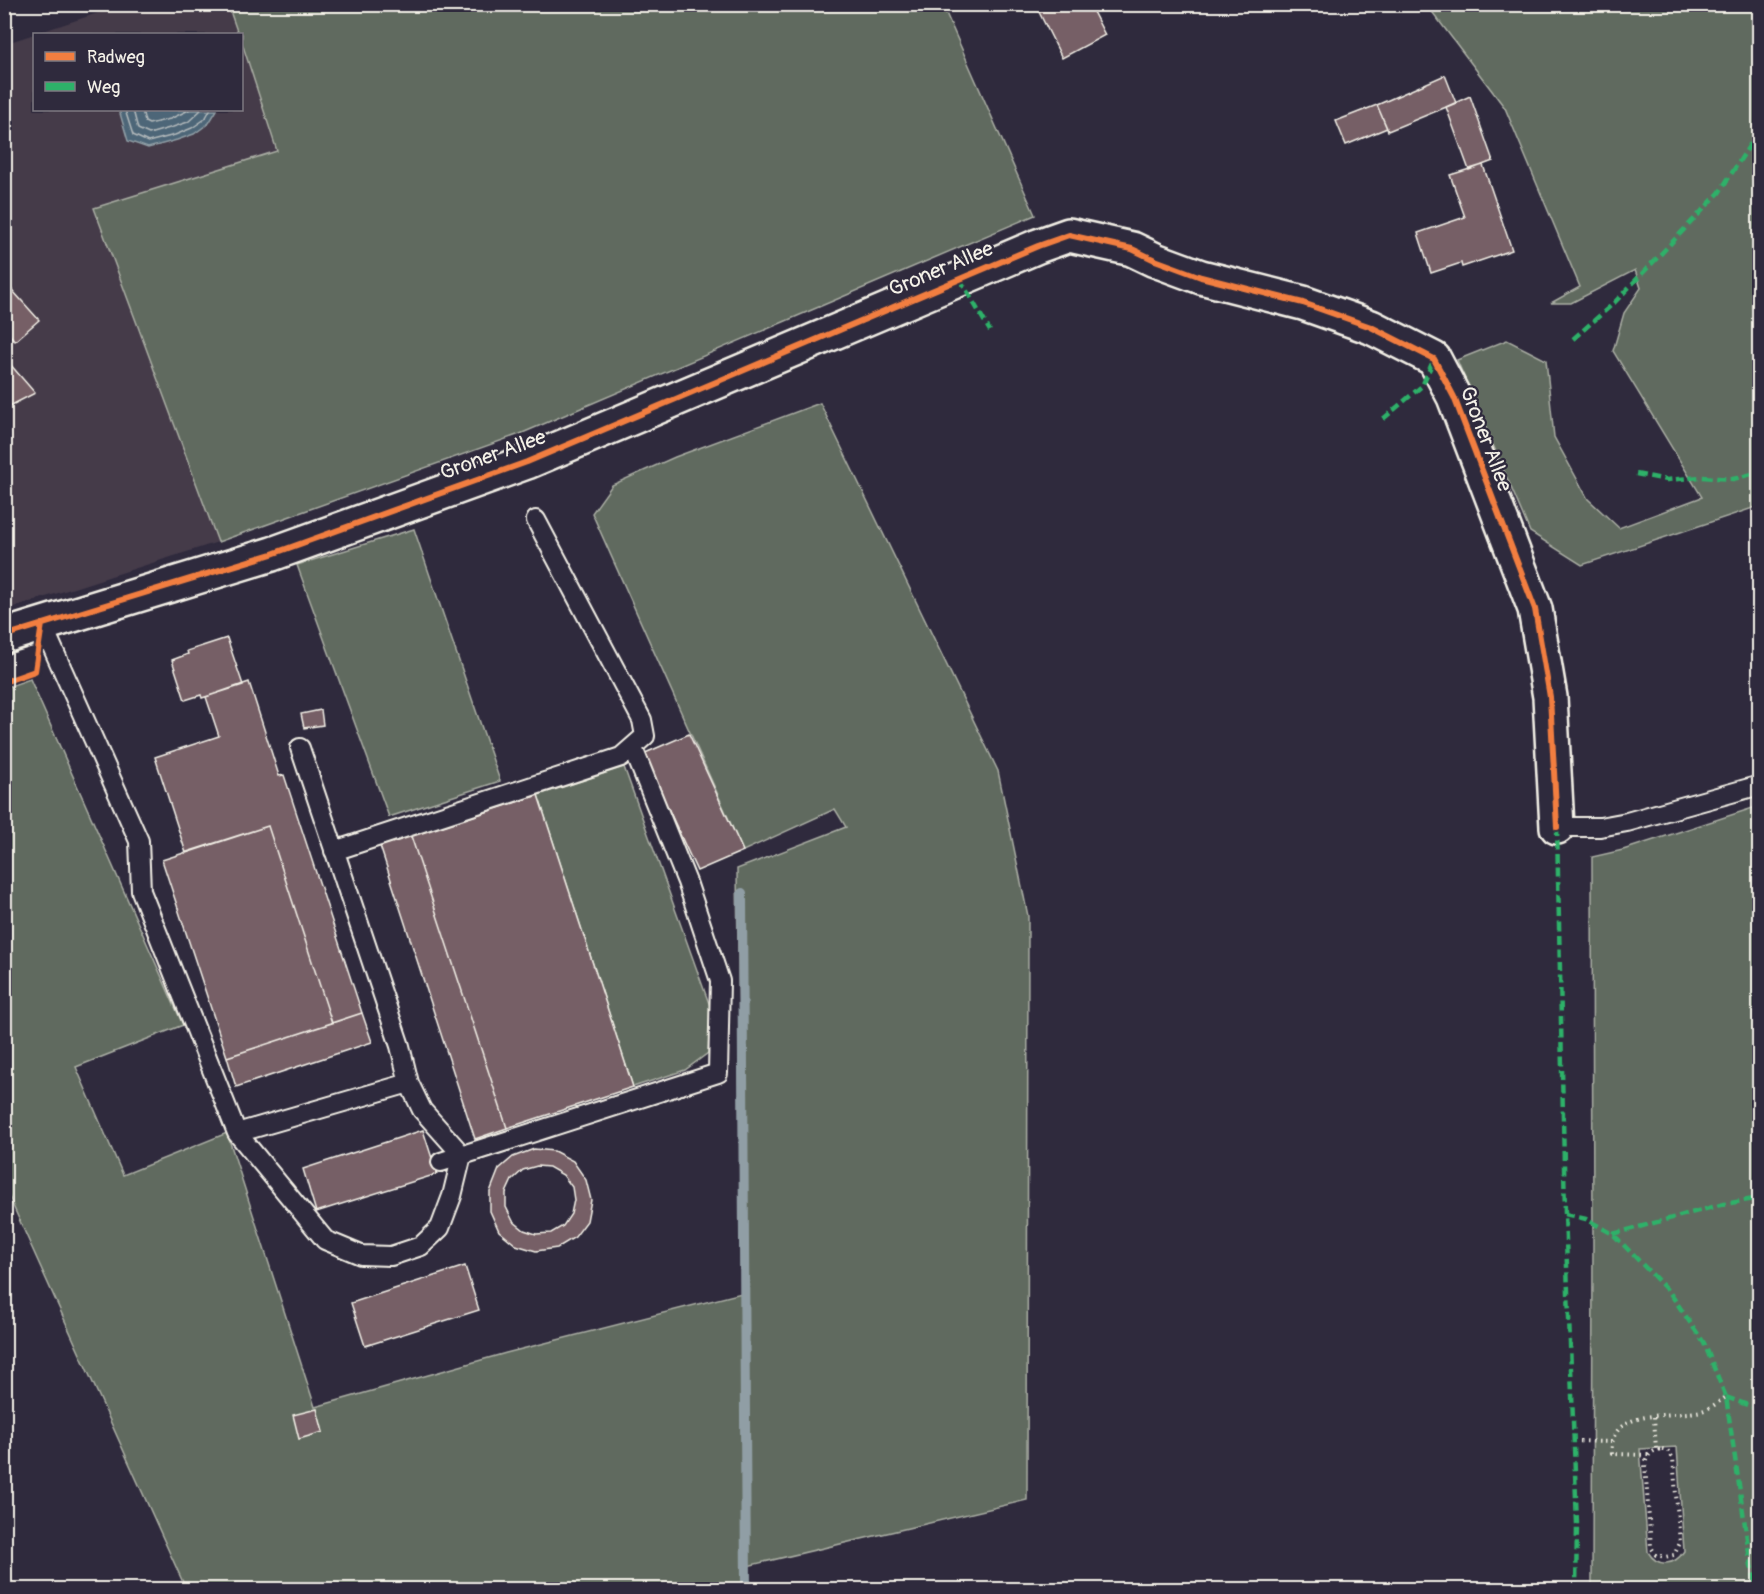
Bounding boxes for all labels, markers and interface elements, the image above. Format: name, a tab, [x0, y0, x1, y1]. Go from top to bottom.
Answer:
legend	[33, 33, 243, 111]
text: Radweg	[87, 46, 145, 69]
text: Weg	[87, 76, 120, 99]
street label: Groner Allee	[885, 235, 998, 303]
street label: Groner Allee	[1454, 382, 1519, 496]
street label: Groner Allee	[436, 423, 550, 487]

